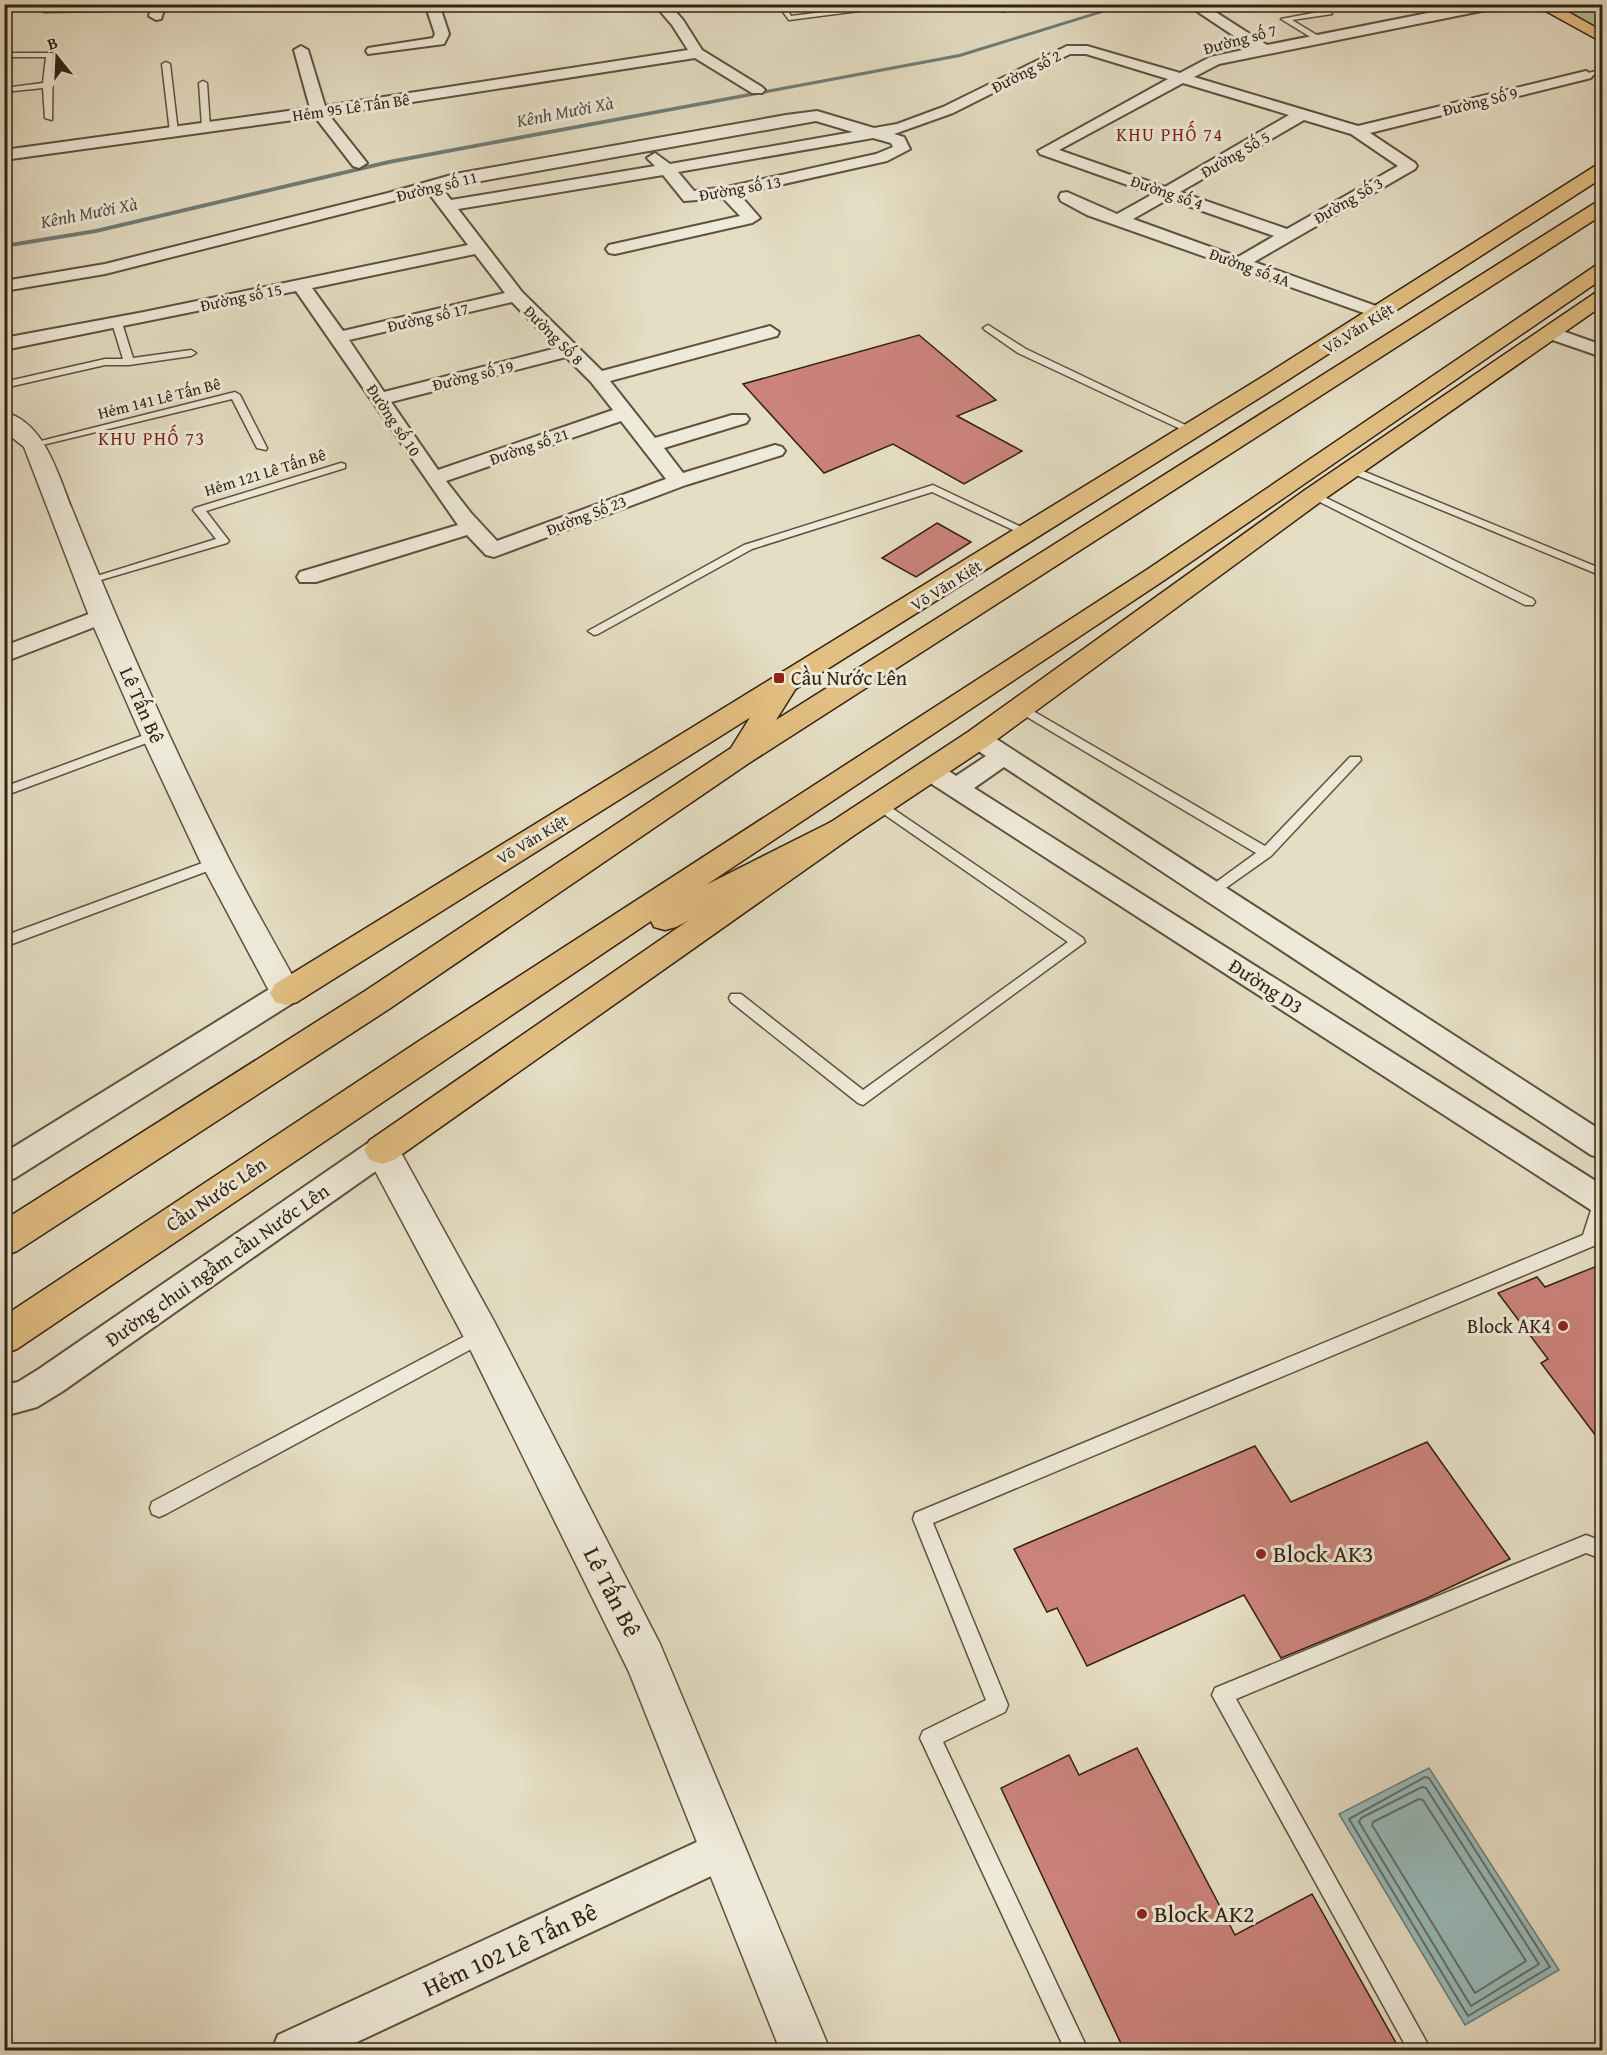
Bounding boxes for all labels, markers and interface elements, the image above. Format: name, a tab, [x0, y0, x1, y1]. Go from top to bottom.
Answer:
street label: Đường số 7	[1201, 18, 1280, 60]
north arrow	[27, 27, 87, 87]
text: B	[44, 30, 61, 56]
street label: Đường số 2	[987, 43, 1065, 99]
street label: Đường Số 9	[1440, 80, 1520, 122]
street label: Hẻm 95 Lê Tấn Bê	[291, 87, 411, 127]
water label: Kênh Mười Xà	[513, 89, 616, 134]
district label: KHU PHỐ 74	[1116, 120, 1224, 148]
street label: Đường Số 5	[1196, 125, 1274, 183]
street label: Đường số 11	[394, 164, 480, 208]
street label: Đường số 4	[1128, 168, 1207, 216]
street label: Đường số 13	[697, 169, 783, 207]
street label: Đường Số 3	[1309, 171, 1387, 229]
water label: Kênh Mười Xà	[37, 190, 140, 235]
street label: Đường số 4A	[1206, 241, 1294, 293]
street label: Đường số 15	[198, 277, 284, 317]
street label: Đường số 17	[385, 296, 471, 338]
street label: Võ Văn Kiệt	[1318, 296, 1399, 359]
street label: Đường Số 8	[519, 300, 590, 371]
street label: Đường số 19	[430, 353, 516, 397]
street label: Hẻm 141 Lê Tấn Bê	[95, 371, 223, 425]
street label: Đường số 10	[361, 379, 427, 461]
street label: Đường số 21	[486, 421, 572, 471]
district label: KHU PHỐ 73	[98, 424, 206, 452]
street label: Hẻm 121 Lê Tấn Bê	[201, 442, 329, 502]
street label: Đường Số 23	[542, 489, 630, 541]
street label: Võ Văn Kiệt	[906, 553, 987, 616]
street label: Lê Tấn Bê	[113, 662, 172, 747]
place label: Cầu Nước Lên	[791, 663, 907, 692]
marker: Cầu Nước Lên	[772, 671, 786, 685]
street label: Võ Văn Kiệt	[492, 808, 573, 870]
street label: Đường D3	[1223, 951, 1309, 1020]
street label: Cầu Nước Lên	[160, 1149, 272, 1238]
street label: Đường chui ngầm cầu Nước Lên	[99, 1176, 335, 1353]
place label: Block AK4	[1467, 1311, 1551, 1340]
marker: Block AK4	[1556, 1319, 1570, 1333]
place label: Block AK3	[1273, 1536, 1374, 1571]
street label: Lê Tấn Bê	[575, 1541, 650, 1643]
marker: Block AK3	[1254, 1547, 1268, 1561]
street label: Hẻm 102 Lê Tấn Bê	[417, 1894, 603, 2005]
place label: Block AK2	[1154, 1896, 1255, 1931]
marker: Block AK2	[1135, 1907, 1149, 1921]

